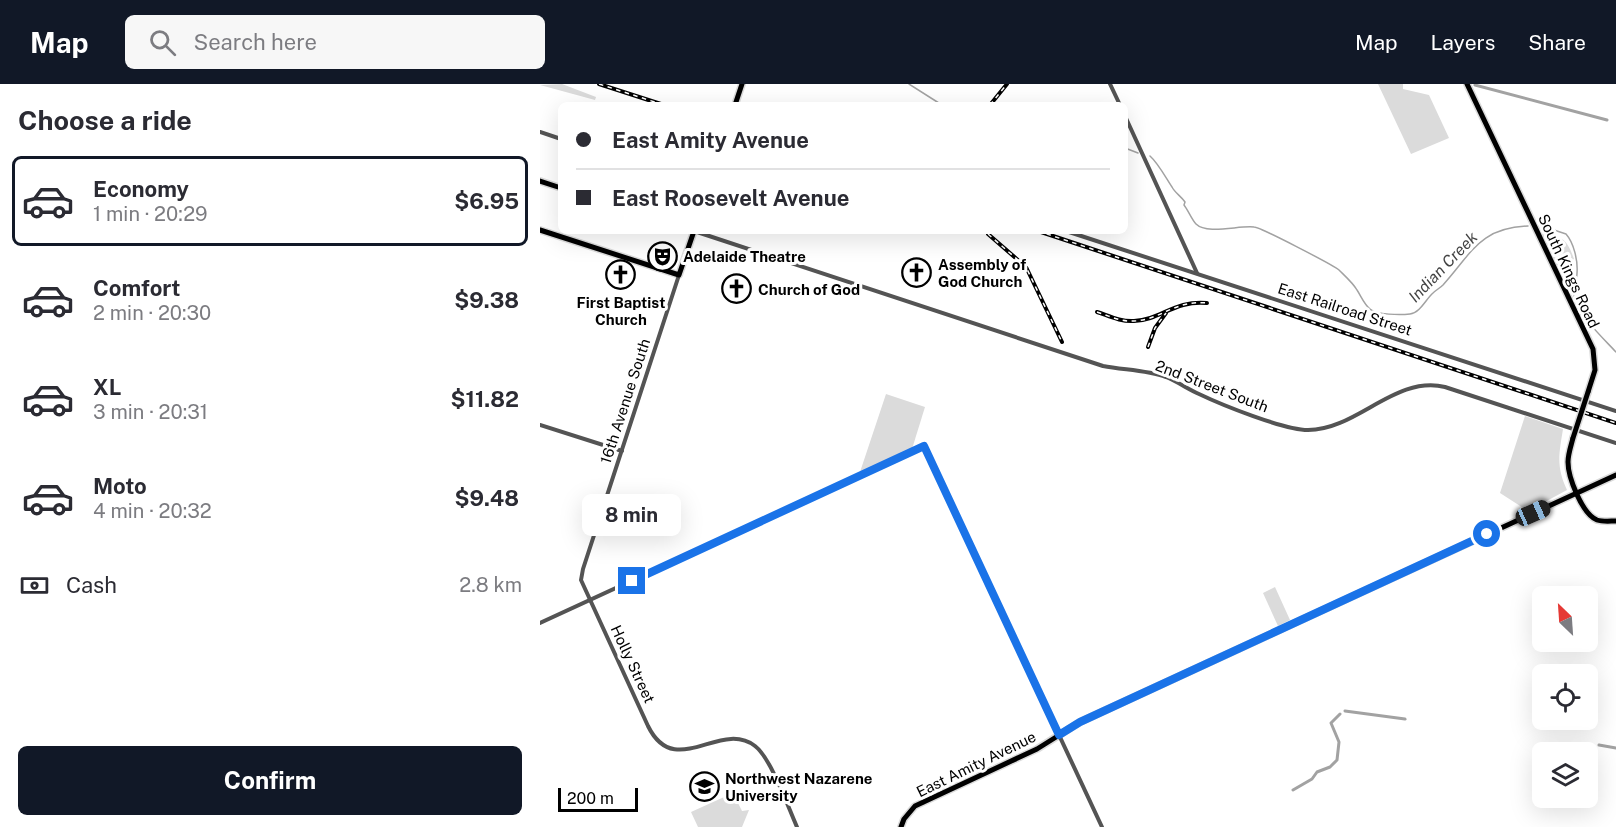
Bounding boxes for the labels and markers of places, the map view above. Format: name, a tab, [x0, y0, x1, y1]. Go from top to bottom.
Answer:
theatre icon: Adelaide Theatre	[646, 240, 678, 272]
place label: Adelaide Theatre	[683, 248, 806, 265]
place label: Assembly of God Church	[938, 256, 1026, 290]
church icon: Assembly of God Church	[901, 257, 933, 289]
church icon: First Baptist Church	[605, 259, 637, 291]
church icon: Church of God	[721, 273, 753, 305]
place label: Church of God	[758, 281, 860, 298]
place label: First Baptist Church	[577, 294, 665, 328]
place label: Northwest Nazarene University	[725, 770, 872, 804]
school or university icon: Northwest Nazarene University	[688, 771, 720, 803]

